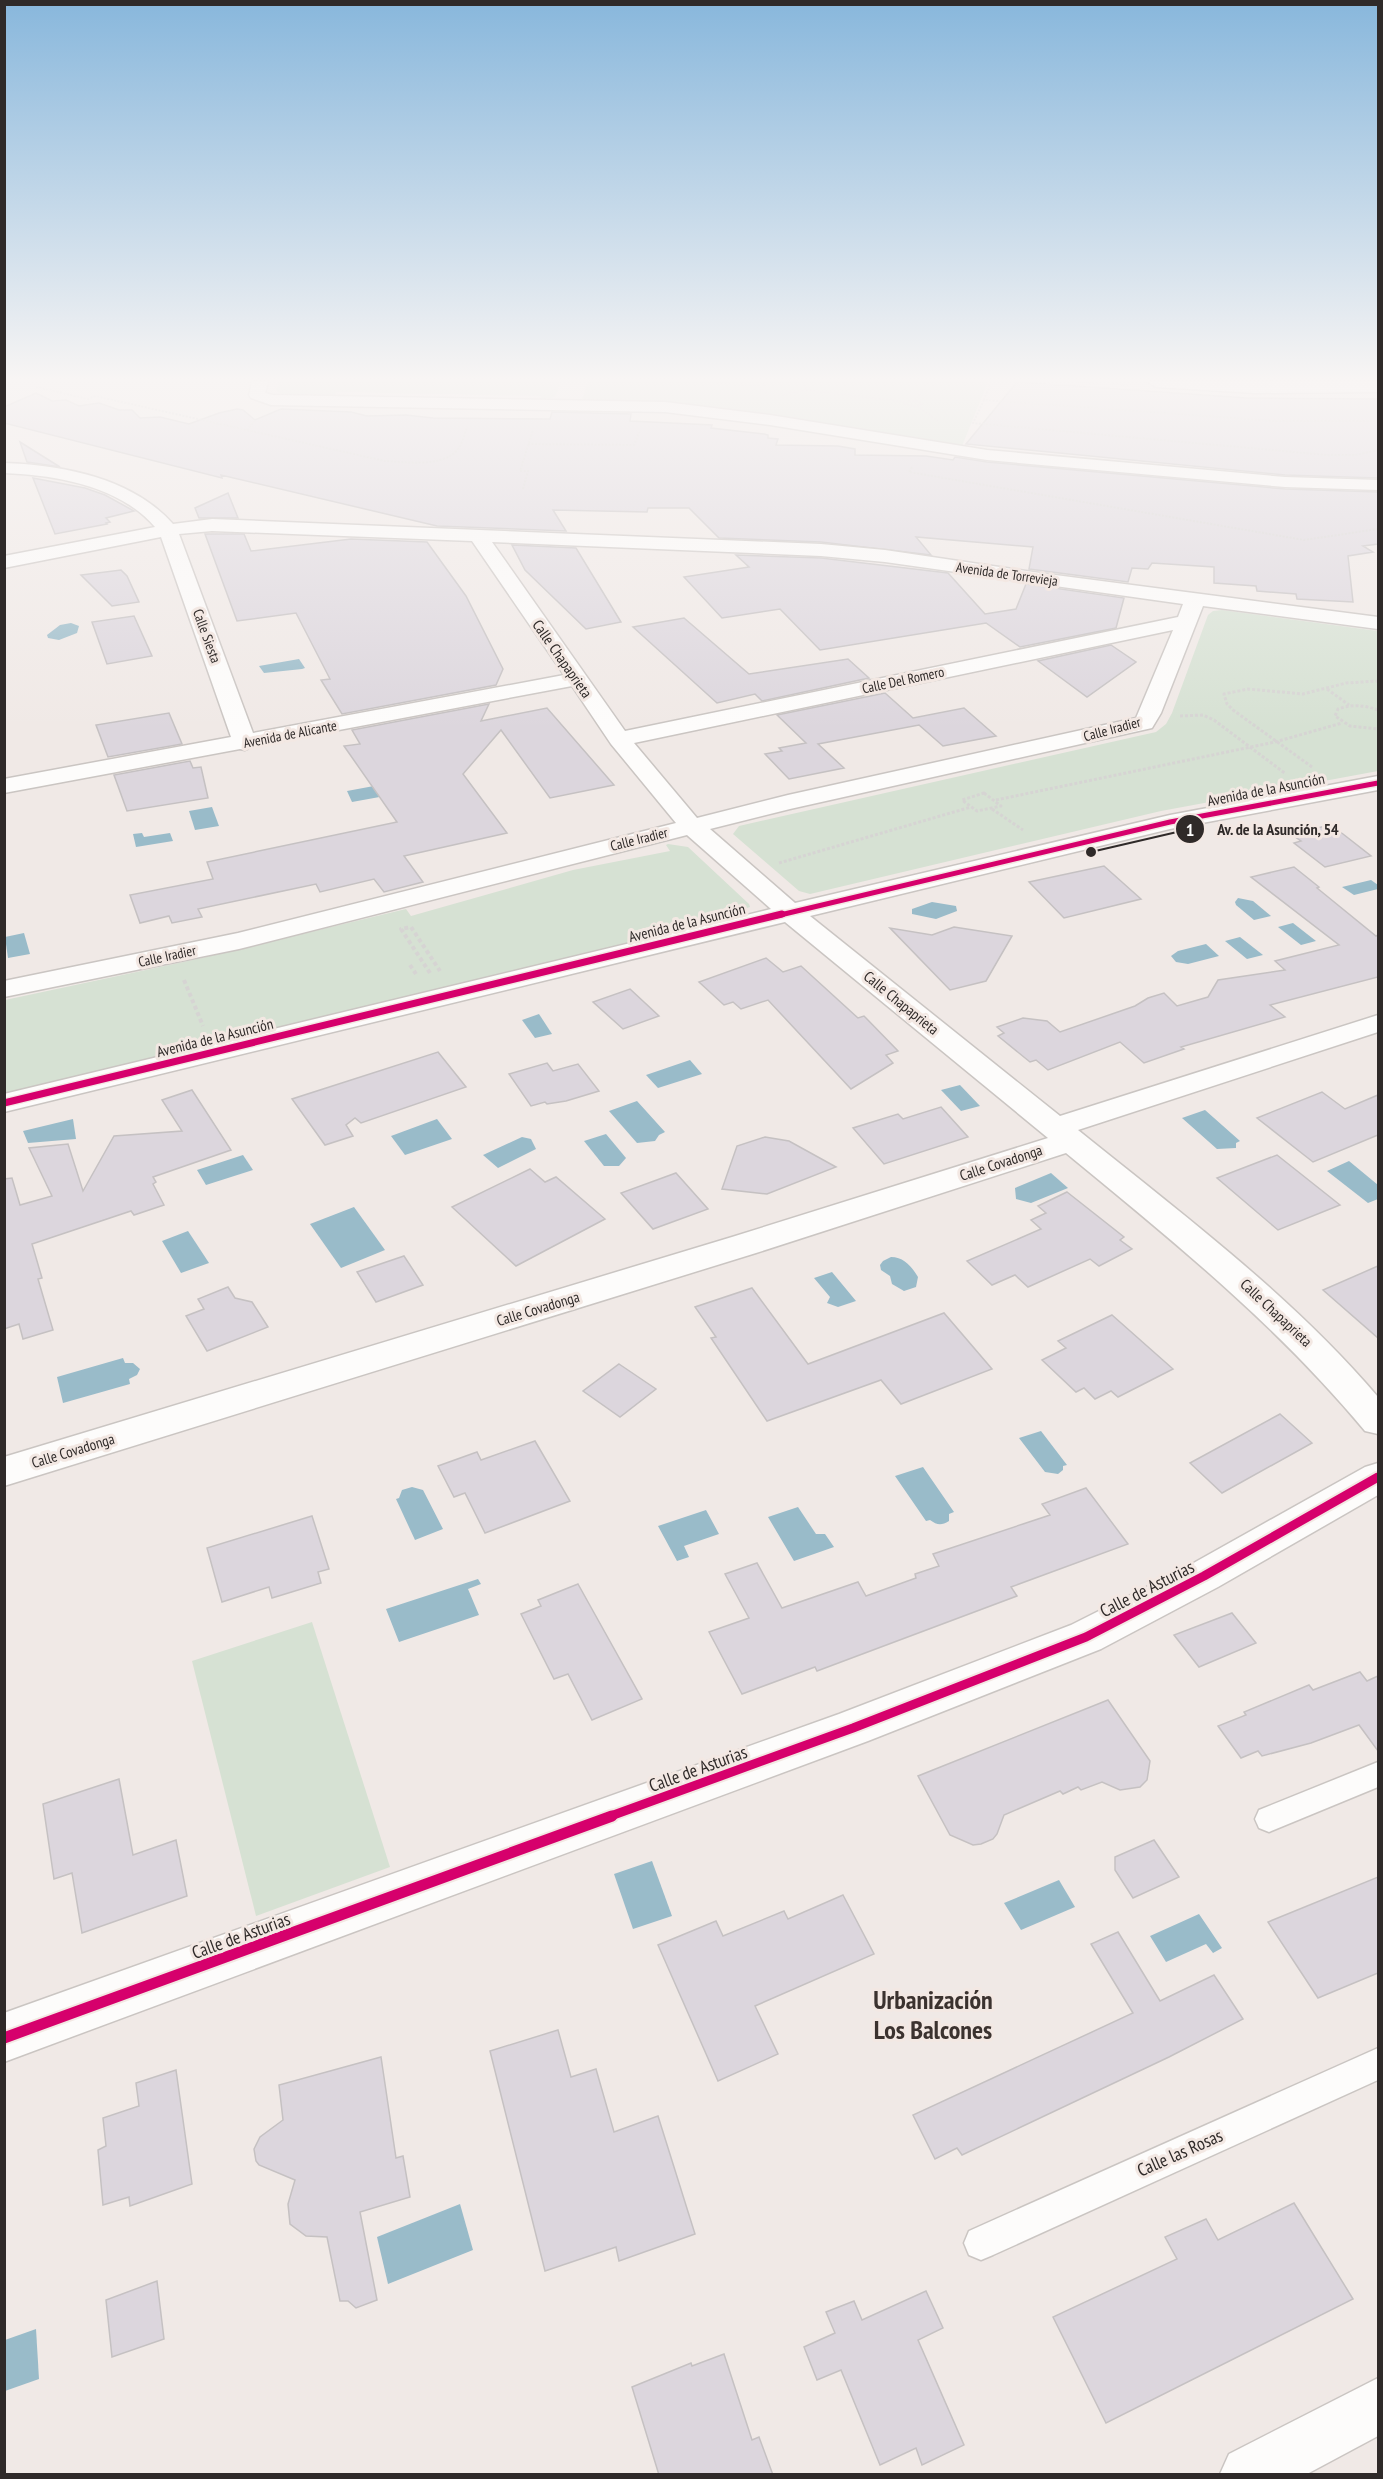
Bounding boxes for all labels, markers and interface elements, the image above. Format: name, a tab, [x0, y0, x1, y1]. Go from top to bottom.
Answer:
street label: Avenida de Torrevieja	[955, 558, 1059, 590]
street label: Calle Siesta	[189, 607, 225, 665]
street label: Calle Chapaprieta	[528, 616, 596, 702]
street label: Calle Del Romero	[860, 663, 946, 697]
street label: Calle Iradier	[1081, 713, 1143, 745]
street label: Avenida de Alicante	[242, 716, 338, 752]
street label: Avenida de la Asunción	[1206, 769, 1326, 810]
callout: Av. de la Asunción, 54	[1175, 812, 1352, 846]
text: 1	[1186, 818, 1194, 841]
text: Av. de la Asunción, 54	[1216, 819, 1339, 839]
street label: Calle Iradier	[608, 823, 670, 855]
street label: Avenida de la Asunción	[627, 899, 747, 946]
street label: Calle Iradier	[137, 941, 198, 971]
street label: Calle Chapaprieta	[860, 967, 943, 1039]
street label: Avenida de la Asunción	[155, 1014, 275, 1061]
street label: Calle Covadonga	[957, 1140, 1045, 1185]
street label: Calle Chapaprieta	[1236, 1275, 1316, 1351]
street label: Calle Covadonga	[494, 1287, 582, 1330]
street label: Calle Covadonga	[29, 1429, 117, 1472]
street label: Calle de Asturias	[1096, 1555, 1198, 1622]
street label: Calle de Asturias	[646, 1740, 750, 1797]
street label: Calle de Asturias	[189, 1907, 293, 1964]
district label: Urbanización Los Balcones	[873, 1983, 993, 2046]
street label: Calle las Rosas	[1133, 2123, 1226, 2182]

